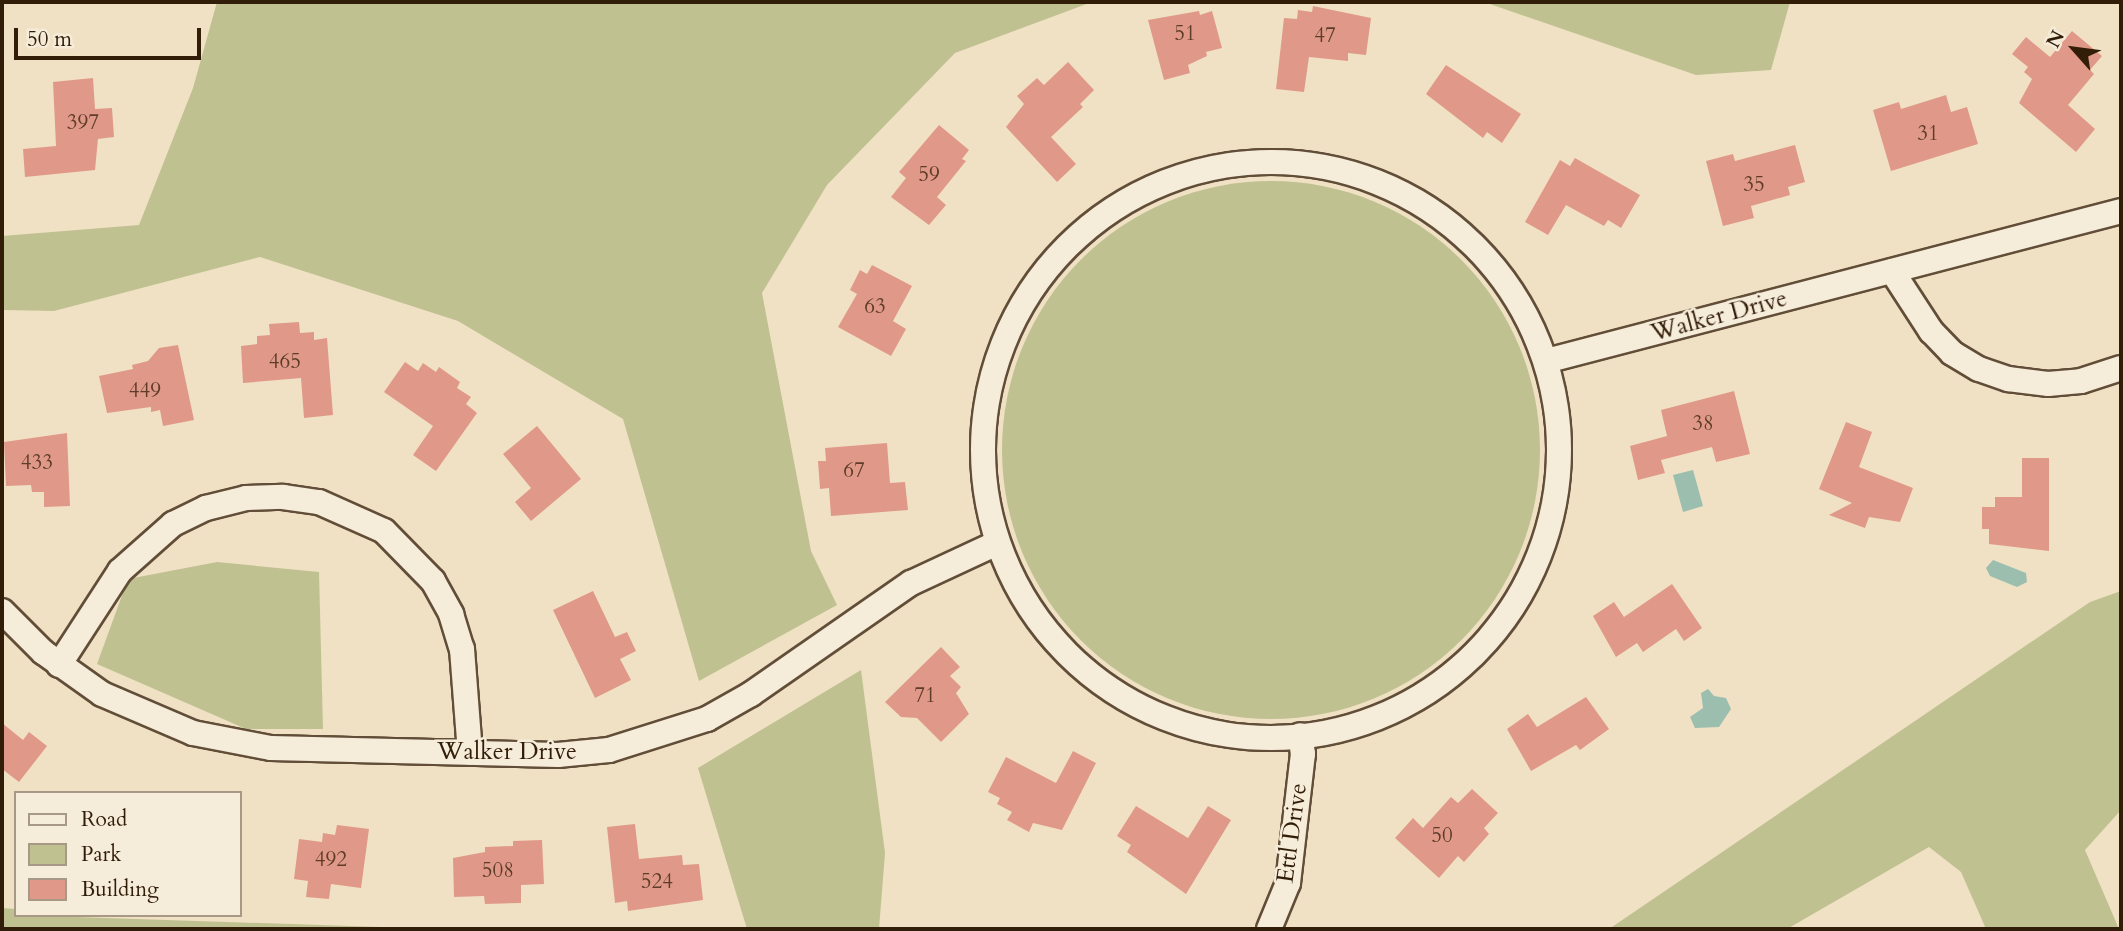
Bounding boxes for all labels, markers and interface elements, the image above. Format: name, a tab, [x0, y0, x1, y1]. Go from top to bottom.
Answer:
scale bar	[18, 14, 205, 58]
north arrow	[2039, 14, 2109, 84]
house number: 51	[1174, 21, 1196, 47]
house number: 47	[1314, 23, 1336, 49]
text: 50 m	[27, 25, 72, 54]
text: N	[2040, 26, 2071, 53]
house number: 397	[67, 110, 99, 136]
house number: 31	[1917, 121, 1939, 147]
house number: 59	[918, 162, 940, 188]
house number: 35	[1743, 172, 1765, 198]
street label: Walker Drive	[1648, 284, 1790, 348]
house number: 63	[864, 294, 886, 320]
house number: 465	[269, 349, 301, 375]
house number: 449	[129, 378, 161, 404]
house number: 38	[1692, 411, 1714, 437]
house number: 433	[21, 450, 53, 476]
house number: 67	[843, 458, 865, 484]
house number: 71	[914, 683, 936, 709]
street label: Walker Drive	[437, 738, 577, 766]
street label: Ettl Drive	[1271, 781, 1313, 885]
legend	[14, 791, 242, 917]
text: Road	[81, 805, 127, 834]
house number: 50	[1431, 823, 1453, 849]
text: Park	[81, 840, 121, 869]
house number: 492	[315, 847, 347, 873]
house number: 508	[482, 858, 514, 884]
house number: 524	[641, 869, 673, 895]
text: Building	[81, 875, 159, 904]

